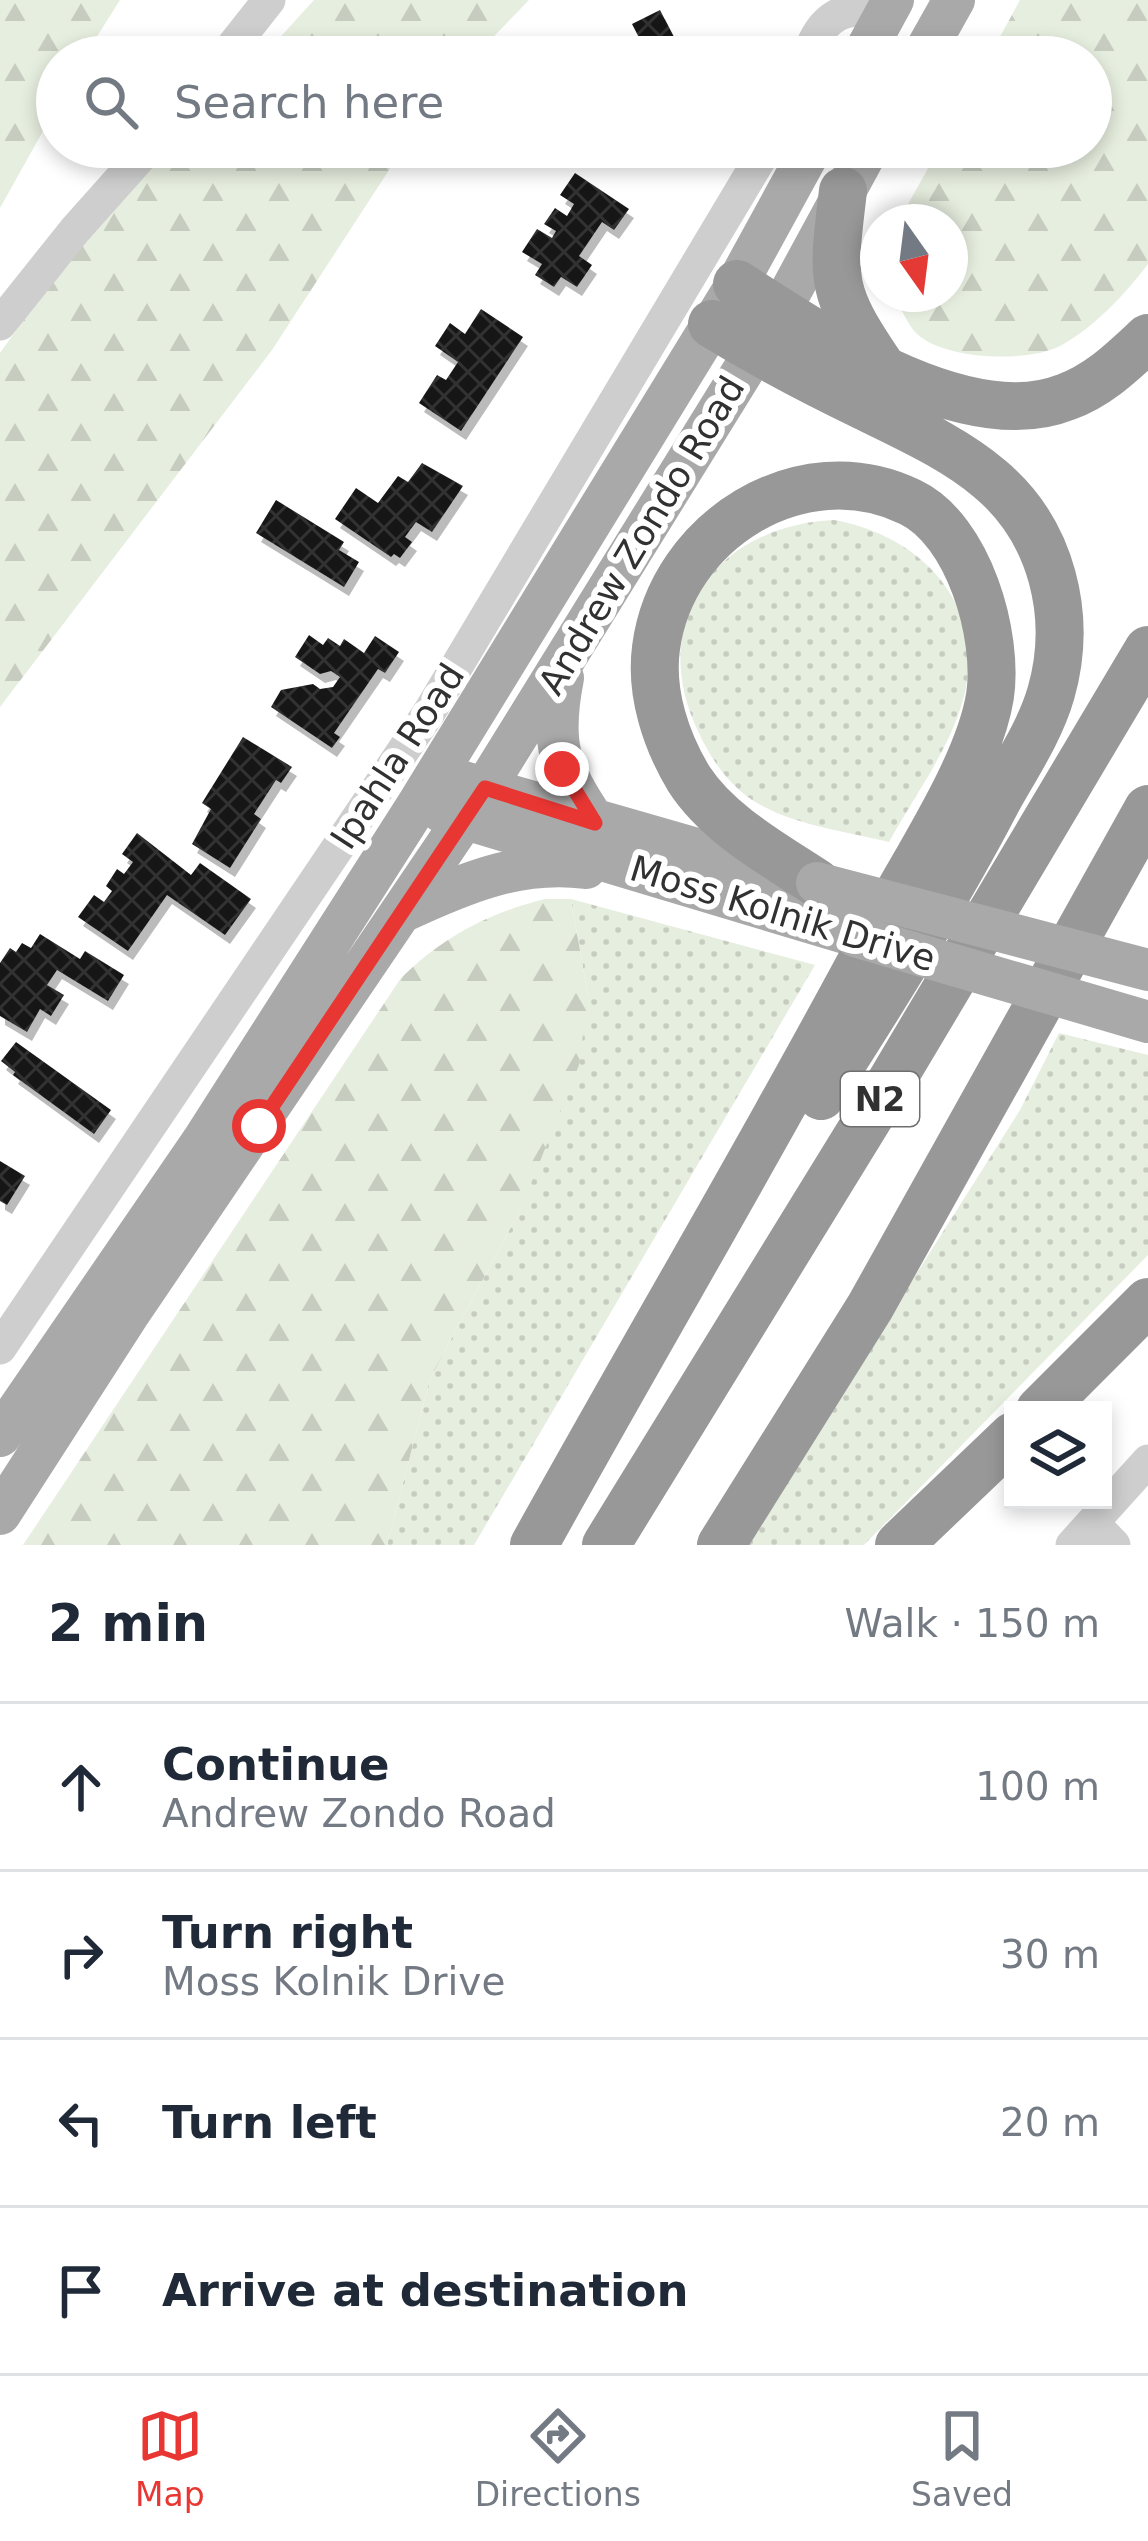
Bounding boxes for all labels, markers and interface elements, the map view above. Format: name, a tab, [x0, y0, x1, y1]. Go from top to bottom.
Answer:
search box	[36, 36, 1112, 168]
icon: search	[78, 69, 144, 135]
text: Search here	[174, 76, 444, 129]
north arrow	[860, 204, 968, 312]
street label: Andrew Zondo Road	[530, 369, 753, 702]
street label: Ipahla Road	[322, 656, 472, 856]
route end	[535, 742, 589, 796]
street label: Moss Kolnik Drive	[625, 848, 940, 979]
road number: N2	[841, 1072, 919, 1126]
route start	[232, 1099, 286, 1153]
map controls	[1004, 1401, 1112, 1509]
button: layers	[1004, 1401, 1112, 1509]
text: 2 min	[48, 1594, 208, 1653]
text: Walk · 150 m	[845, 1601, 1100, 1646]
text: Continue	[162, 1738, 390, 1791]
icon: ahead	[48, 1754, 114, 1820]
text: 100 m	[975, 1764, 1100, 1809]
text: Andrew Zondo Road	[162, 1791, 556, 1836]
text: Turn right	[162, 1906, 413, 1959]
icon: right	[48, 1922, 114, 1988]
text: 30 m	[1000, 1932, 1100, 1977]
text: Moss Kolnik Drive	[162, 1959, 505, 2004]
icon: left	[48, 2090, 114, 2156]
text: Turn left	[162, 2096, 377, 2149]
text: 20 m	[1000, 2100, 1100, 2145]
icon: arrive	[48, 2258, 114, 2324]
text: Arrive at destination	[162, 2264, 688, 2317]
tab: Map	[135, 2403, 205, 2514]
tab: Directions	[475, 2403, 641, 2514]
tab: Saved	[911, 2403, 1013, 2514]

